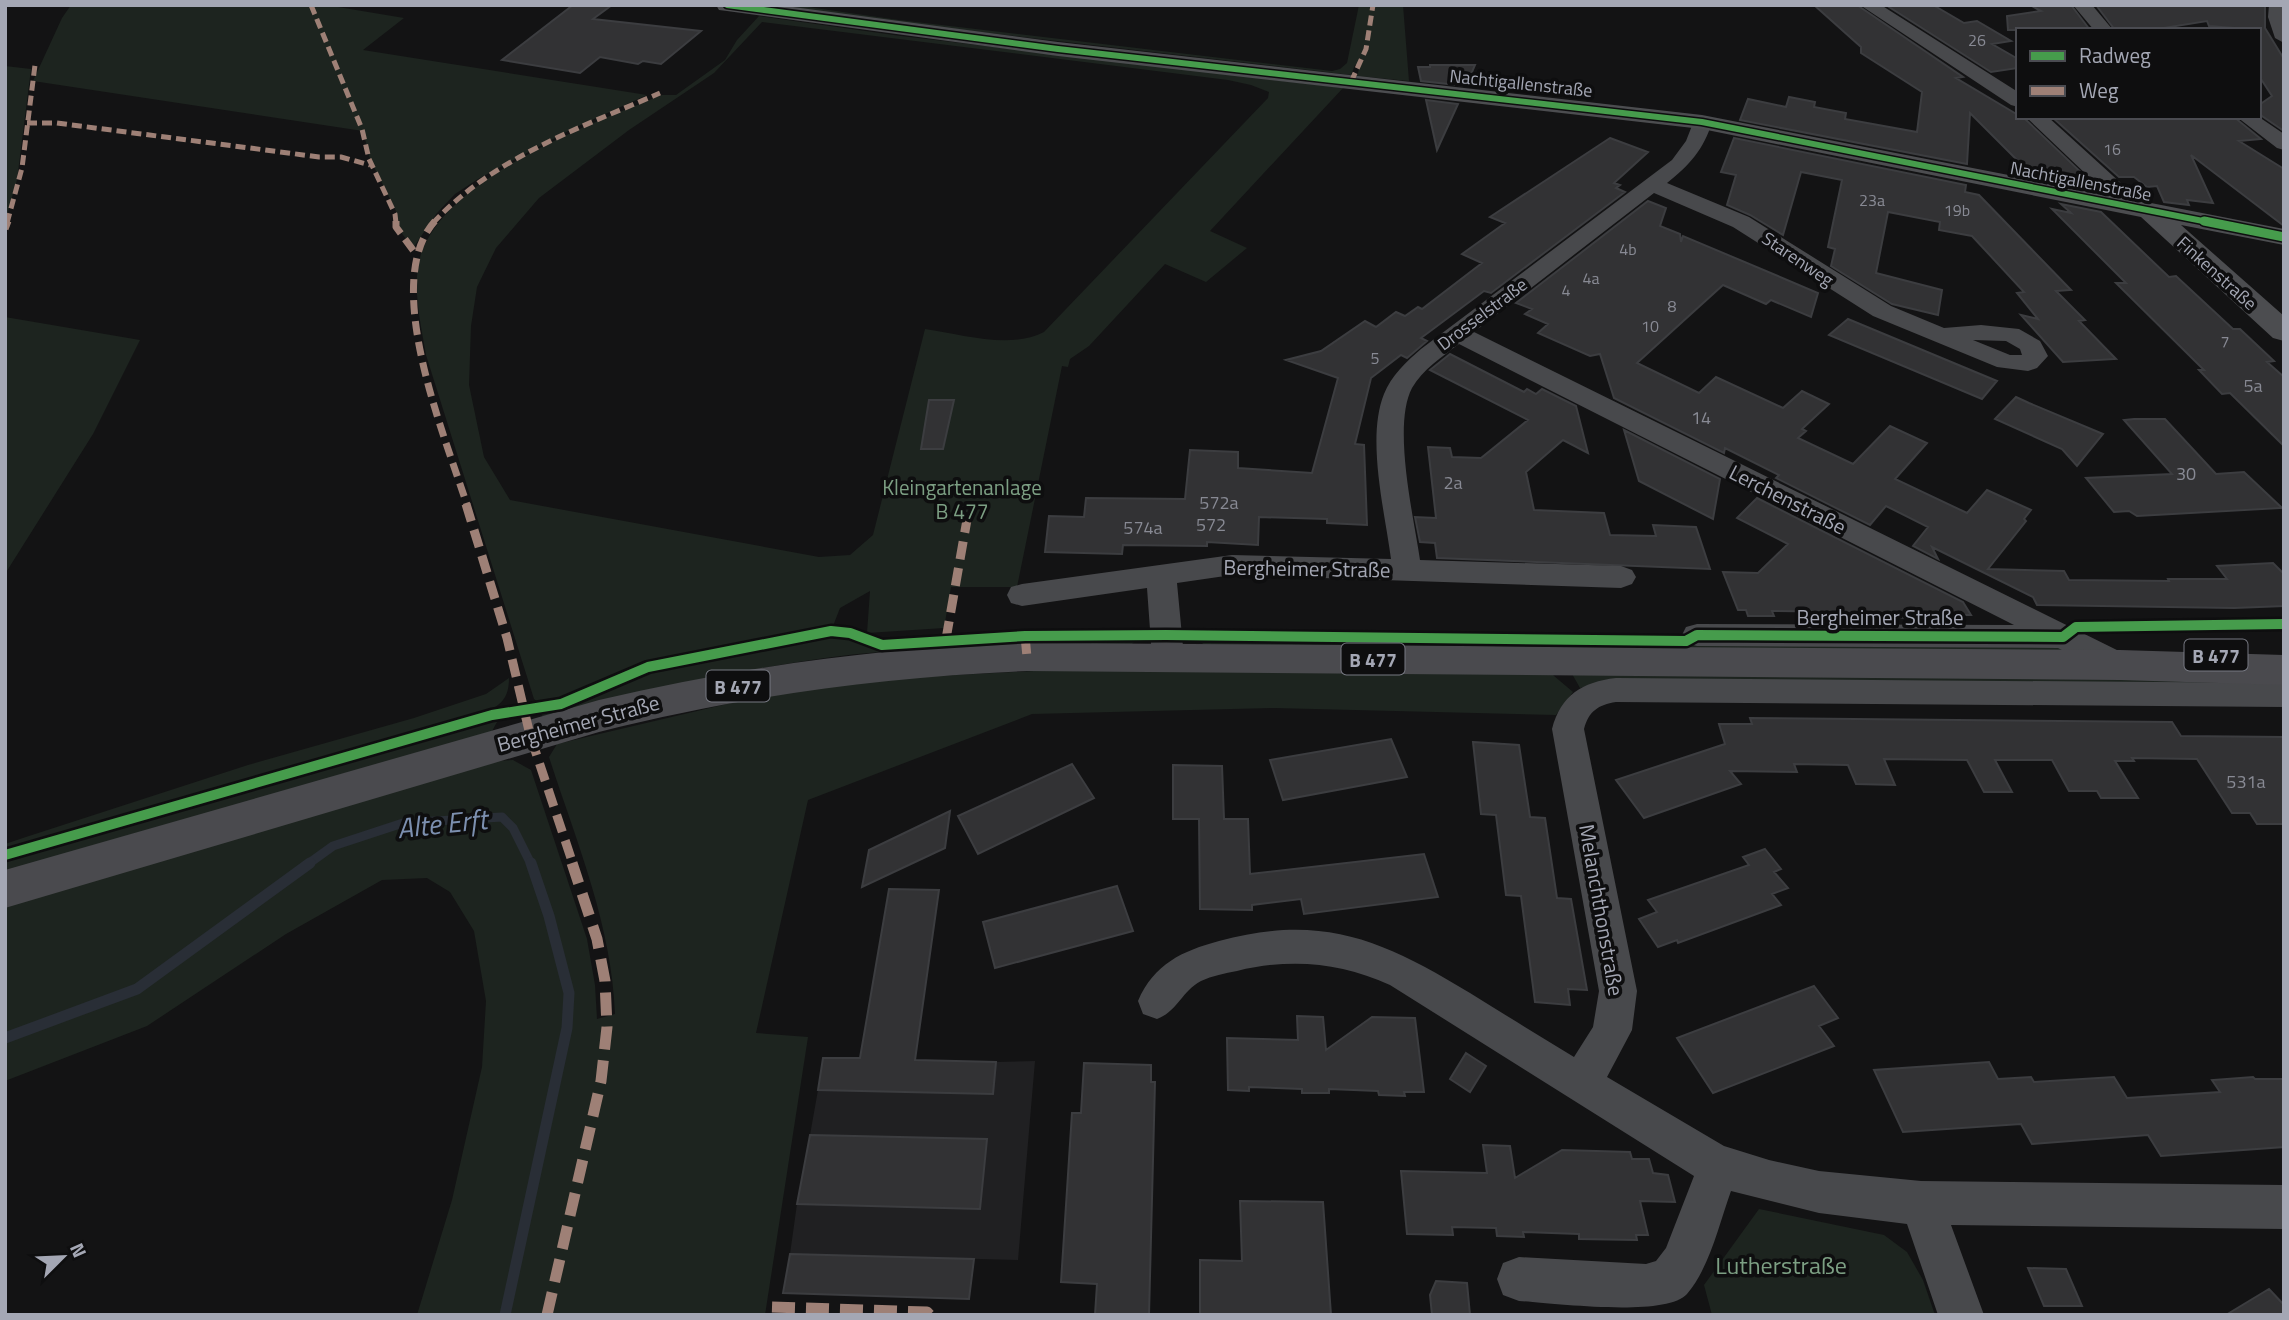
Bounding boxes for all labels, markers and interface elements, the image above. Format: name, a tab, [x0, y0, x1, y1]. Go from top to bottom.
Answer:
house number: 26	[1968, 28, 1986, 52]
legend	[2016, 28, 2261, 119]
text: Radweg	[2079, 39, 2151, 71]
street label: Nachtigallenstraße	[1448, 62, 1594, 104]
text: Weg	[2079, 74, 2119, 106]
house number: 16	[2103, 137, 2121, 161]
street label: Nachtigallenstraße	[2008, 154, 2154, 208]
house number: 23a	[1859, 188, 1885, 212]
house number: 19b	[1944, 198, 1970, 222]
street label: Starenweg	[1757, 225, 1839, 293]
street label: Finkenstraße	[2171, 230, 2263, 316]
house number: 4b	[1619, 237, 1637, 261]
house number: 4a	[1583, 266, 1599, 290]
street label: Drosselstraße	[1431, 271, 1533, 357]
house number: 4	[1562, 278, 1571, 302]
house number: 8	[1668, 294, 1677, 318]
house number: 10	[1641, 314, 1659, 338]
house number: 7	[2221, 329, 2229, 353]
house number: 5	[1371, 346, 1380, 370]
house number: 5a	[2243, 372, 2263, 399]
house number: 14	[1691, 404, 1711, 431]
street label: Lerchenstraße	[1724, 456, 1852, 542]
house number: 30	[2176, 460, 2196, 487]
house number: 2a	[1443, 469, 1463, 496]
park label: Kleingartenanlage B 477	[882, 471, 1042, 527]
house number: 572a	[1199, 489, 1239, 516]
house number: 572	[1196, 511, 1226, 538]
house number: 574a	[1123, 514, 1163, 541]
street label: Bergheimer Straße	[1223, 551, 1391, 585]
street label: Bergheimer Straße	[1797, 601, 1964, 633]
road number: B 477	[2184, 640, 2248, 670]
road number: B 477	[1342, 644, 1404, 674]
road number: B 477	[706, 670, 770, 702]
street label: Bergheimer Straße	[493, 686, 663, 760]
house number: 531a	[2226, 768, 2266, 795]
water label: Alte Erft	[395, 797, 492, 849]
street label: Melanchthonstraße	[1571, 822, 1633, 998]
north arrow	[28, 1222, 98, 1292]
text: N	[63, 1238, 95, 1262]
park label: Lutherstraße	[1715, 1247, 1847, 1283]

